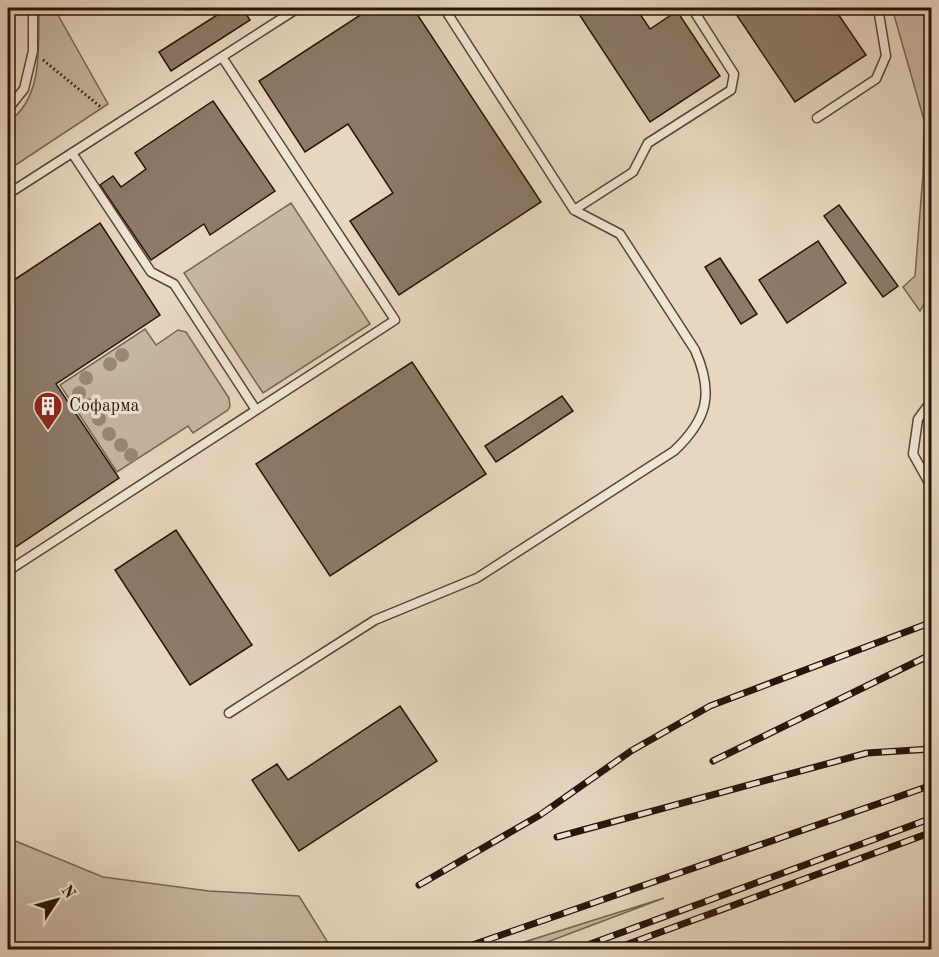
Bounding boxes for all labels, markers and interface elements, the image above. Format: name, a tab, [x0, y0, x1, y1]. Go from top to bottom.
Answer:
building icon: Софарма	[32, 390, 64, 432]
place label: Софарма	[69, 397, 140, 416]
north arrow	[27, 870, 87, 930]
text: N	[57, 883, 78, 903]

